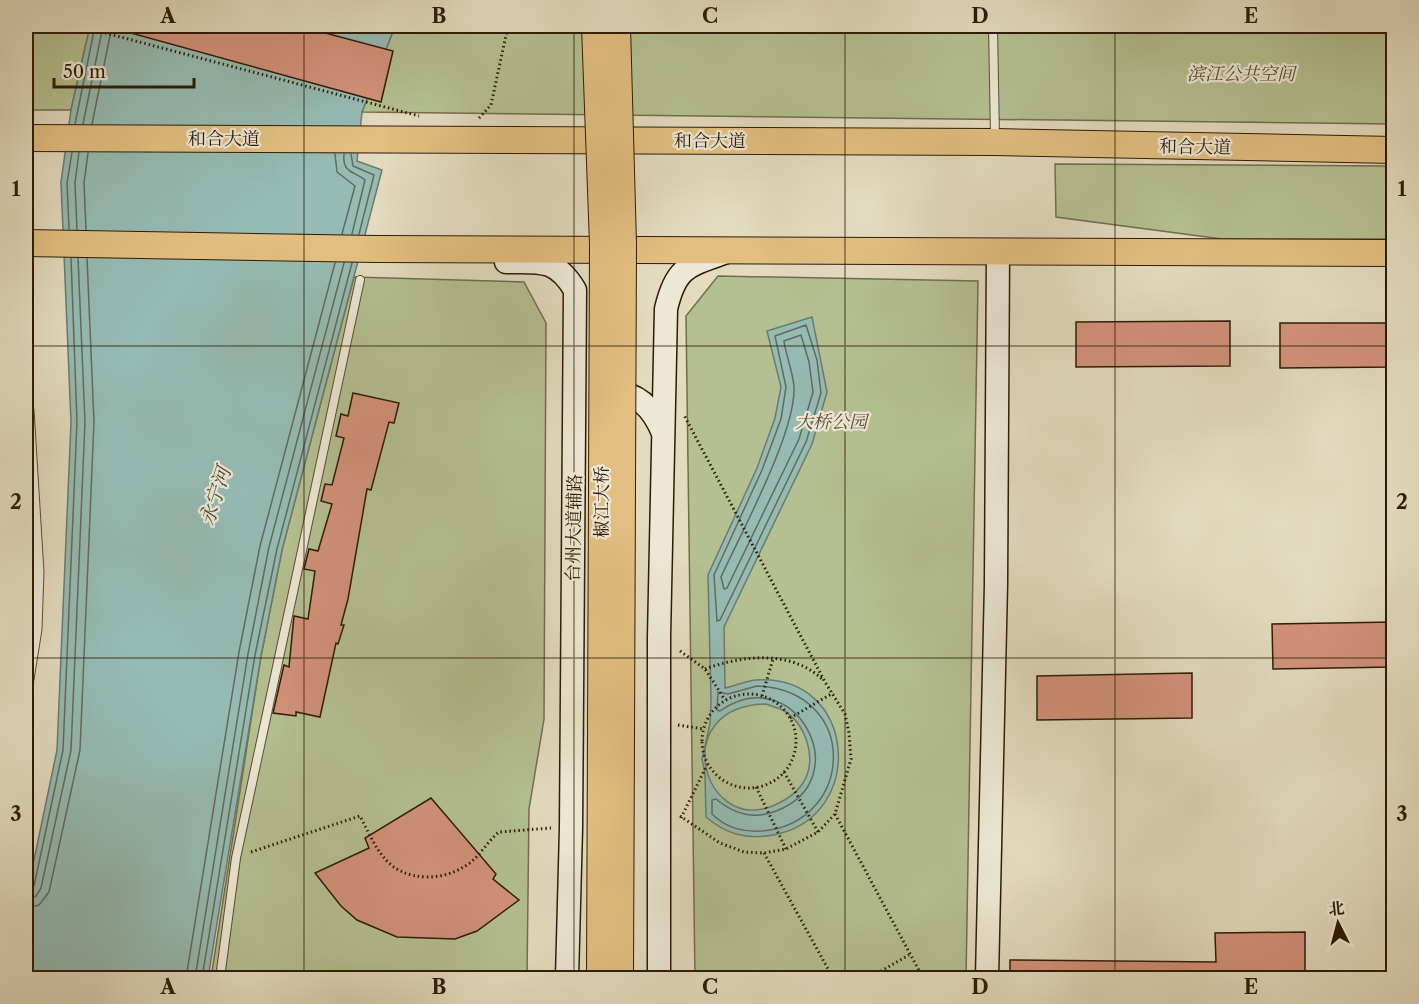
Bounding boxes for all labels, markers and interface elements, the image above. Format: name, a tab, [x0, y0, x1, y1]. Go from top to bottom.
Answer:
text: A	[159, 4, 176, 28]
text: B	[432, 4, 447, 28]
text: C	[702, 4, 718, 28]
text: D	[971, 4, 989, 28]
text: E	[1244, 4, 1258, 28]
scale bar	[54, 51, 194, 89]
text: 50 m	[63, 61, 106, 83]
park label: 滨江公共空间	[1187, 63, 1298, 85]
street label: 和合大道	[188, 128, 260, 150]
street label: 和合大道	[674, 130, 746, 152]
street label: 和合大道	[1159, 135, 1231, 159]
text: 1	[12, 177, 21, 201]
text: 1	[1398, 177, 1407, 201]
park label: 大桥公园	[795, 411, 870, 433]
water label: 永宁河	[194, 461, 237, 528]
street label: 椒江大桥	[591, 466, 613, 538]
street label: 台州大道辅路	[562, 474, 586, 582]
text: 2	[10, 490, 22, 514]
text: 2	[1396, 490, 1408, 514]
text: 3	[10, 802, 22, 826]
text: 3	[1396, 802, 1408, 826]
north arrow	[1308, 893, 1368, 953]
text: 北	[1327, 897, 1345, 919]
text: A	[159, 975, 176, 999]
text: B	[432, 975, 447, 999]
text: C	[702, 975, 718, 999]
text: D	[971, 975, 989, 999]
text: E	[1244, 975, 1258, 999]

